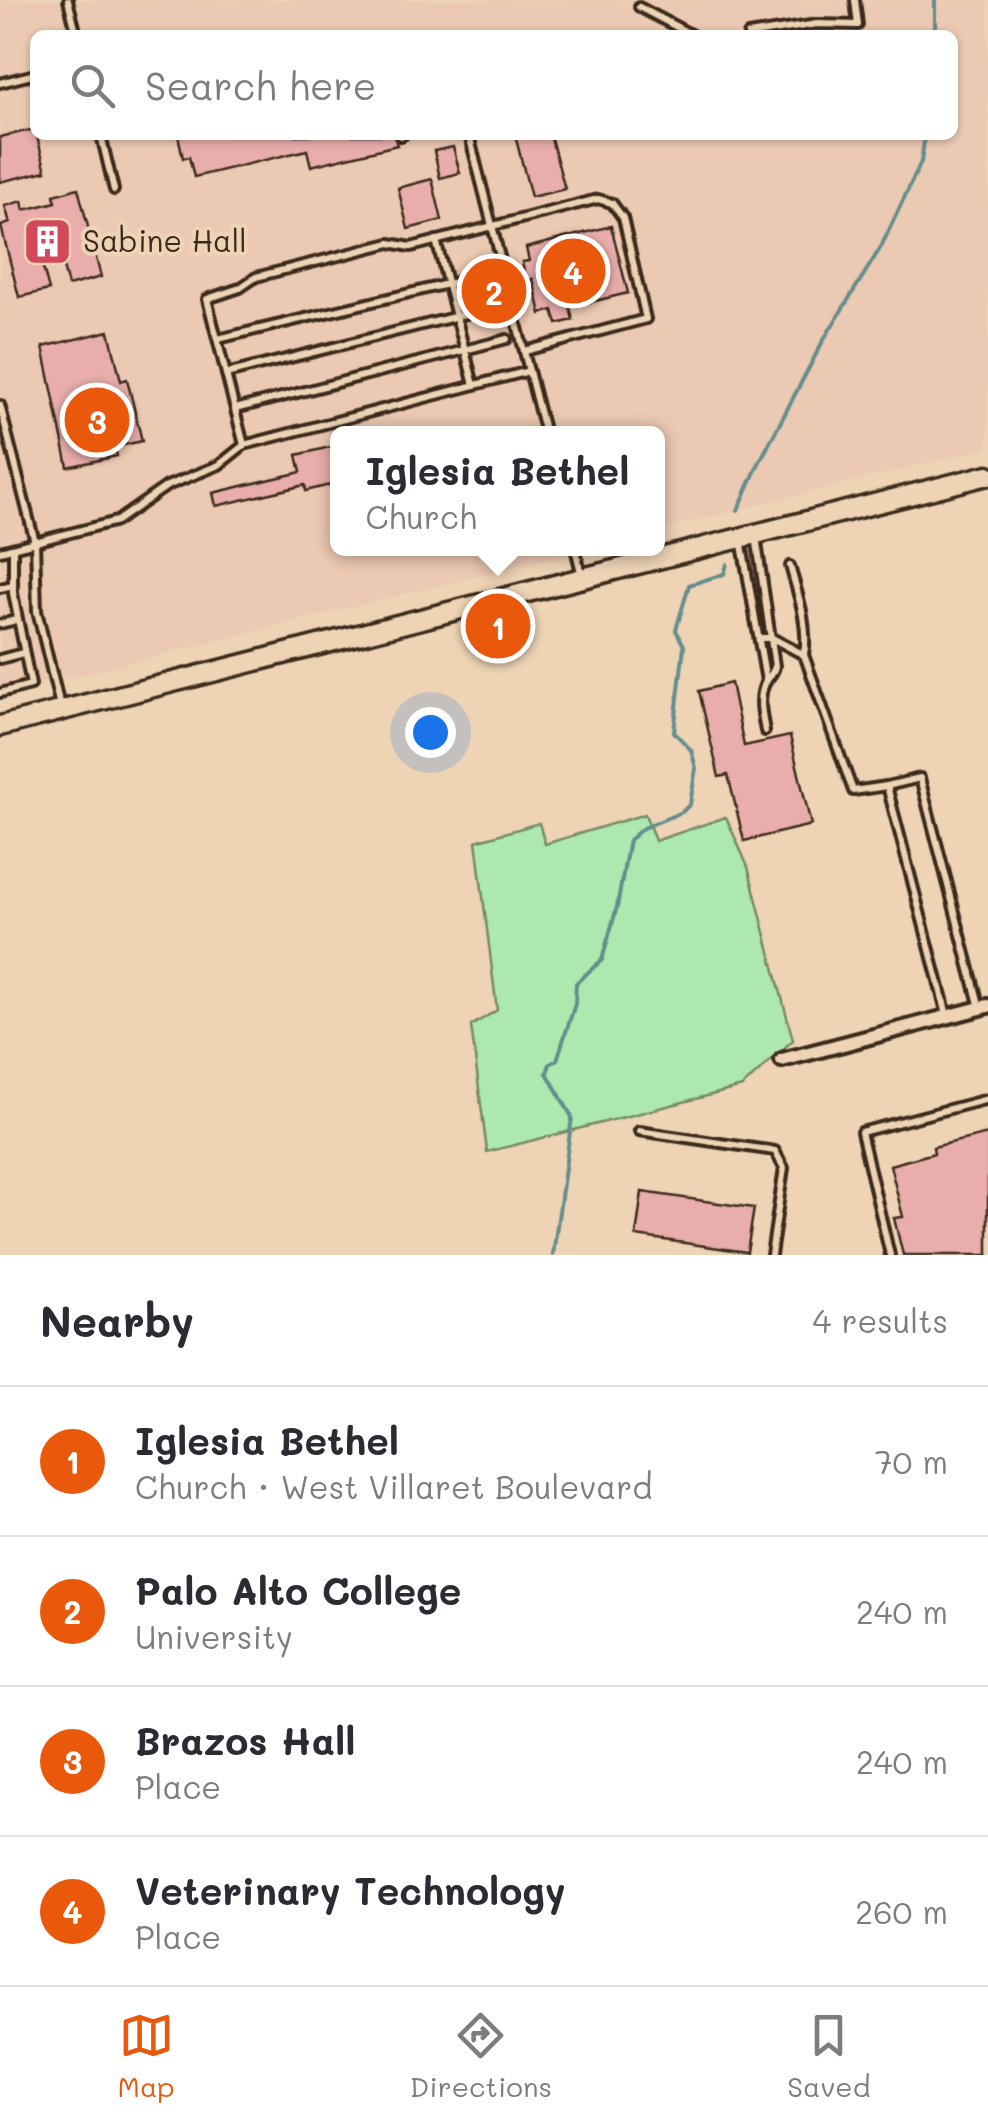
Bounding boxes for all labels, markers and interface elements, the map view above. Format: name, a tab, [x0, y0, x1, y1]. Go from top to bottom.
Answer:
search box	[30, 30, 958, 140]
icon: search	[65, 58, 120, 113]
text: Search here	[145, 60, 376, 110]
building icon: Sabine Hall	[22, 216, 74, 268]
place label: Sabine Hall	[83, 220, 247, 260]
pin: 4	[540, 234, 606, 308]
pin: 2	[462, 254, 526, 328]
pin: 3	[64, 382, 130, 458]
popup	[330, 426, 665, 556]
text: Iglesia Bethel	[365, 445, 630, 495]
text: Church	[365, 495, 477, 537]
pin: 1	[466, 588, 530, 664]
your location	[405, 707, 456, 758]
text: Nearby	[40, 1293, 194, 1348]
text: 4 results	[812, 1299, 948, 1341]
text: Iglesia Bethel	[135, 1415, 399, 1465]
text: 1	[65, 1440, 80, 1482]
text: 70 m	[875, 1440, 948, 1482]
text: Church · West Villaret Boulevard	[135, 1465, 653, 1507]
text: Palo Alto College	[135, 1565, 461, 1615]
text: 2	[64, 1590, 81, 1632]
text: 240 m	[856, 1590, 948, 1632]
text: University	[135, 1615, 293, 1657]
text: Brazos Hall	[135, 1715, 356, 1765]
text: 3	[63, 1740, 82, 1782]
text: 240 m	[856, 1740, 948, 1782]
text: Place	[135, 1765, 221, 1807]
text: Veterinary Technology	[135, 1865, 566, 1915]
text: 4	[62, 1890, 83, 1932]
text: 260 m	[855, 1890, 948, 1932]
text: Place	[135, 1915, 221, 1957]
tab: Map	[118, 2008, 175, 2104]
tab: Directions	[410, 2008, 552, 2104]
tab: Saved	[787, 2008, 870, 2104]

